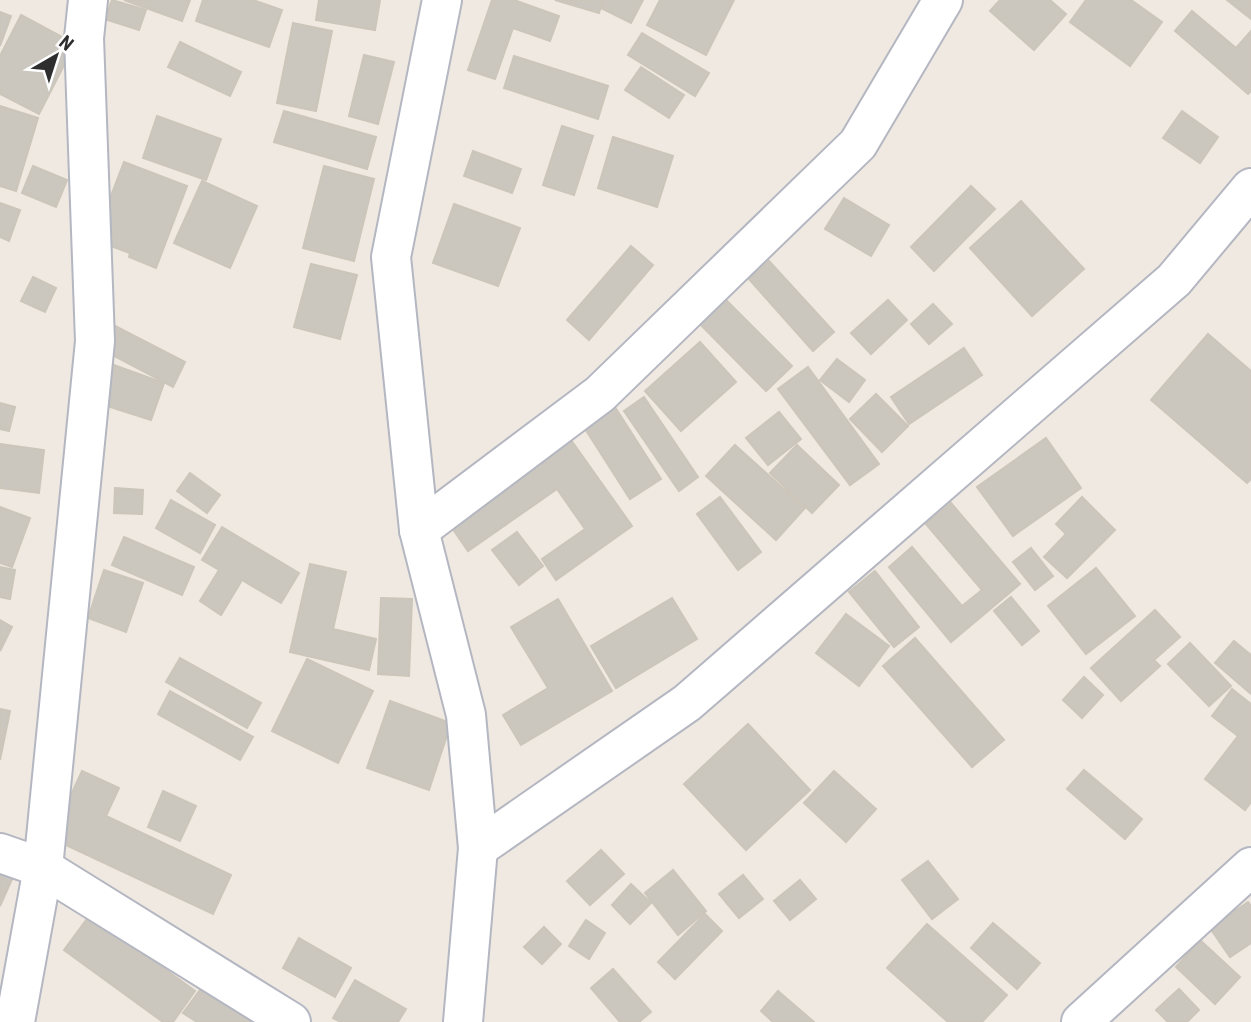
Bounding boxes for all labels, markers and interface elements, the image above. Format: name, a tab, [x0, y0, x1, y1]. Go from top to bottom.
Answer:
north arrow	[21, 21, 91, 91]
text: N	[55, 31, 78, 56]

